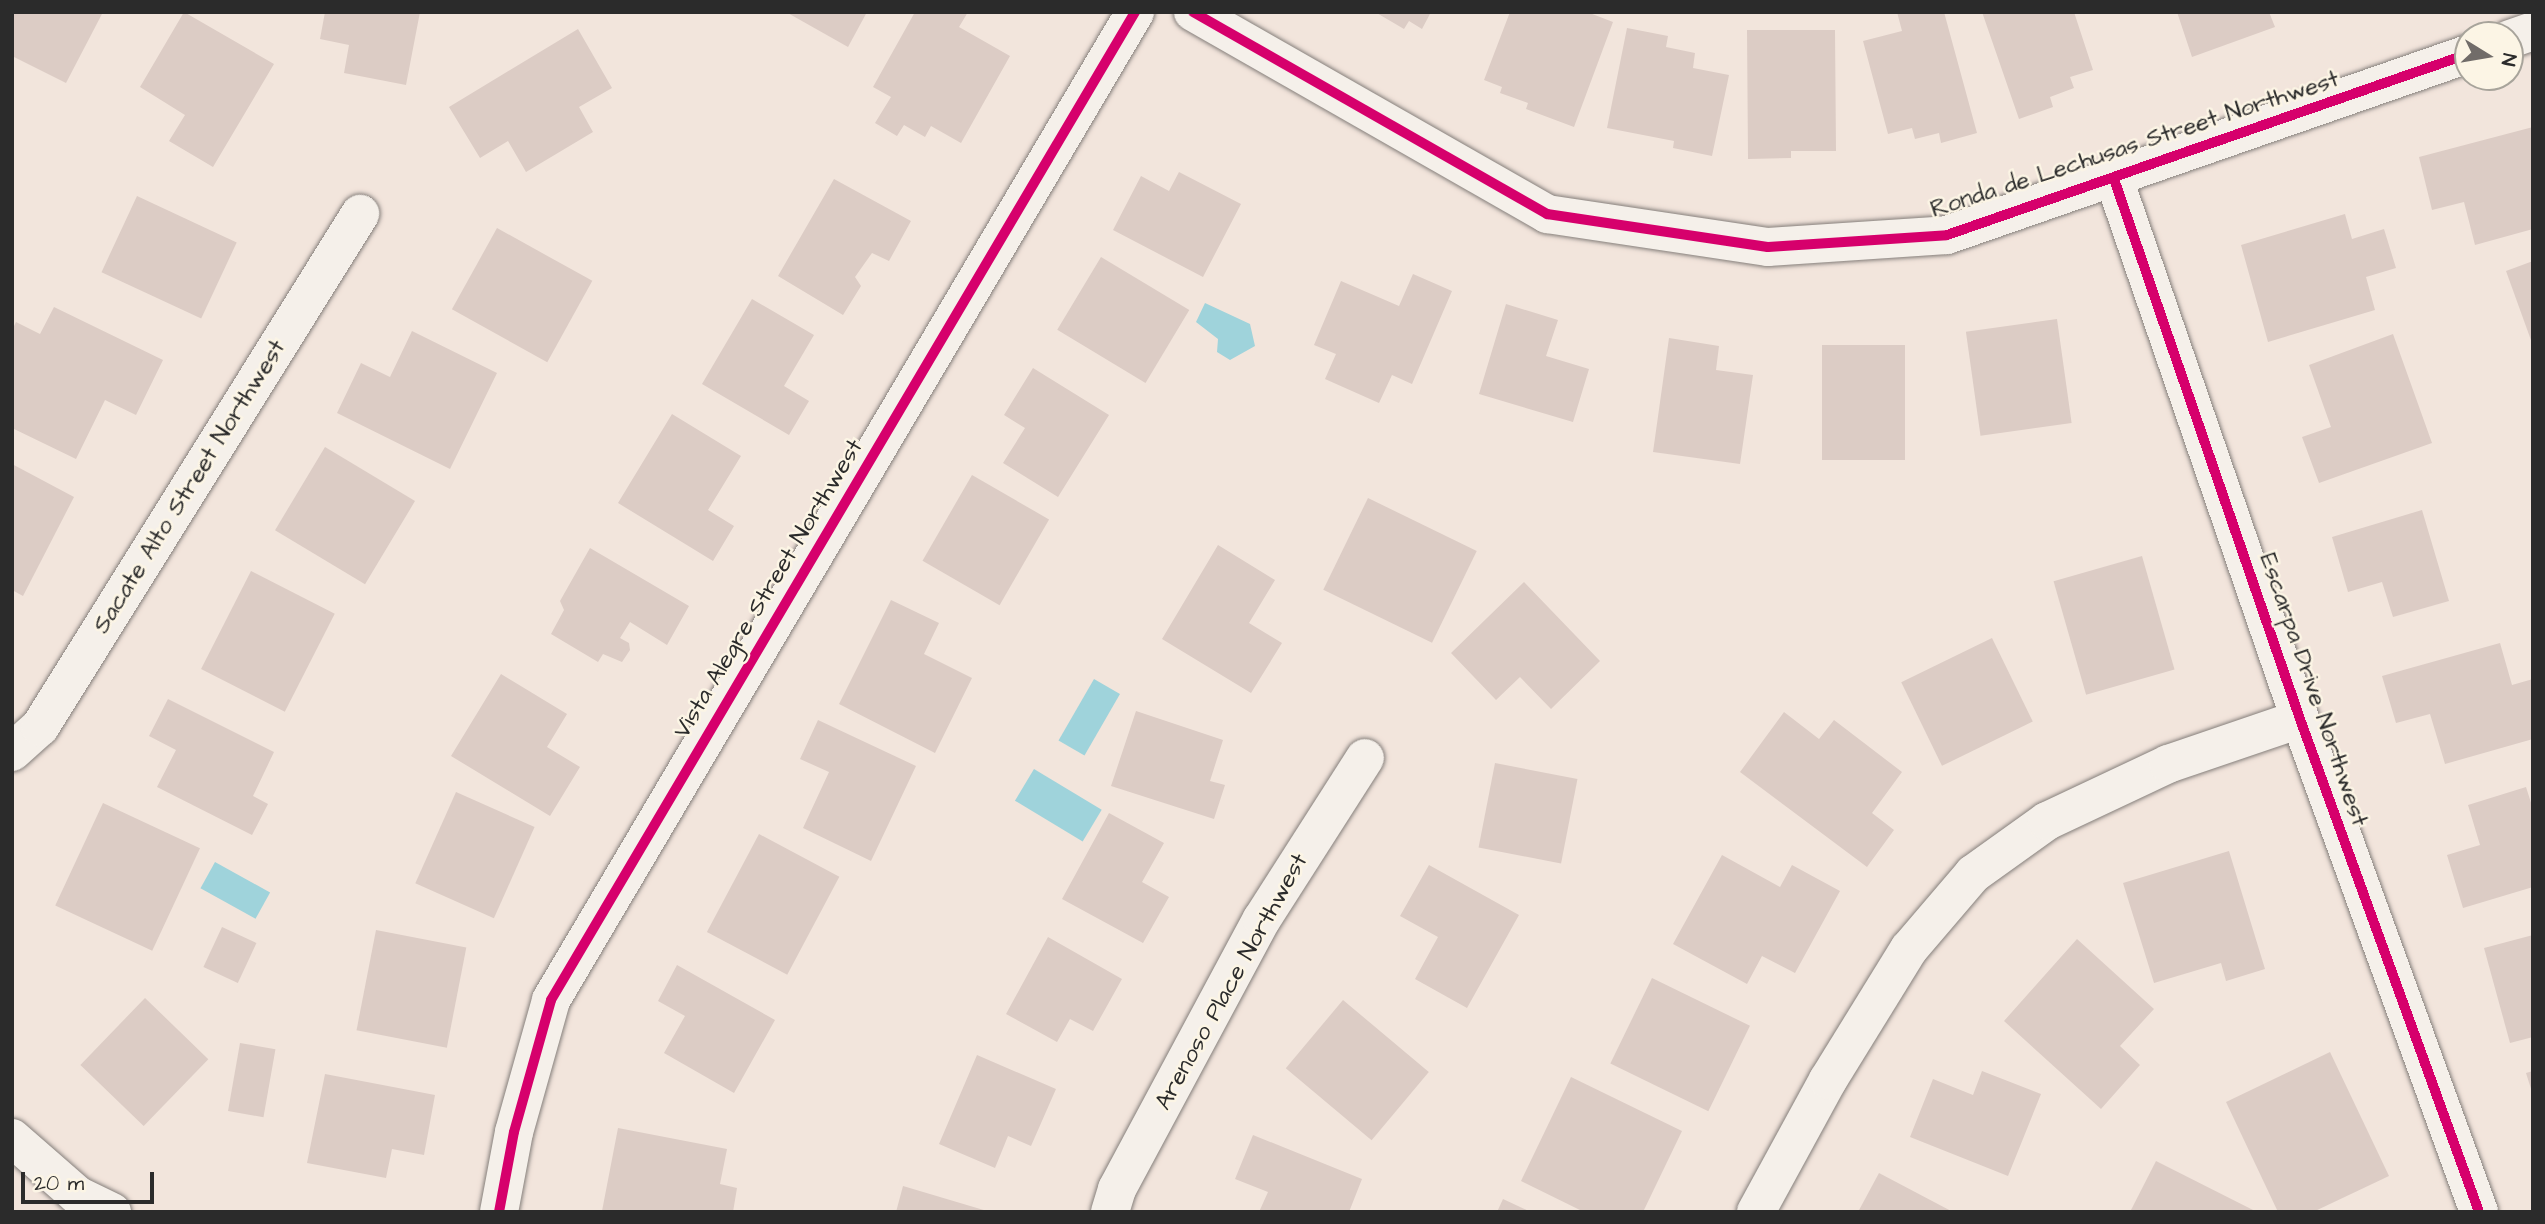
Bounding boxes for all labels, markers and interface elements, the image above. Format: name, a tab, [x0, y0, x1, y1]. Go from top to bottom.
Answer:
north arrow	[2454, 21, 2524, 91]
text: N	[2494, 51, 2523, 68]
street label: Ronda de Lechusas Street Northwest	[1927, 65, 2343, 225]
street label: Sacate Alto Street Northwest	[88, 335, 292, 639]
street label: Vista Alegre Street Northwest	[668, 434, 870, 744]
street label: Escarpa Drive Northwest	[2253, 550, 2373, 830]
street label: Arenoso Place Northwest	[1149, 849, 1315, 1115]
scale bar	[24, 1158, 158, 1202]
text: 20 m	[34, 1169, 84, 1198]

